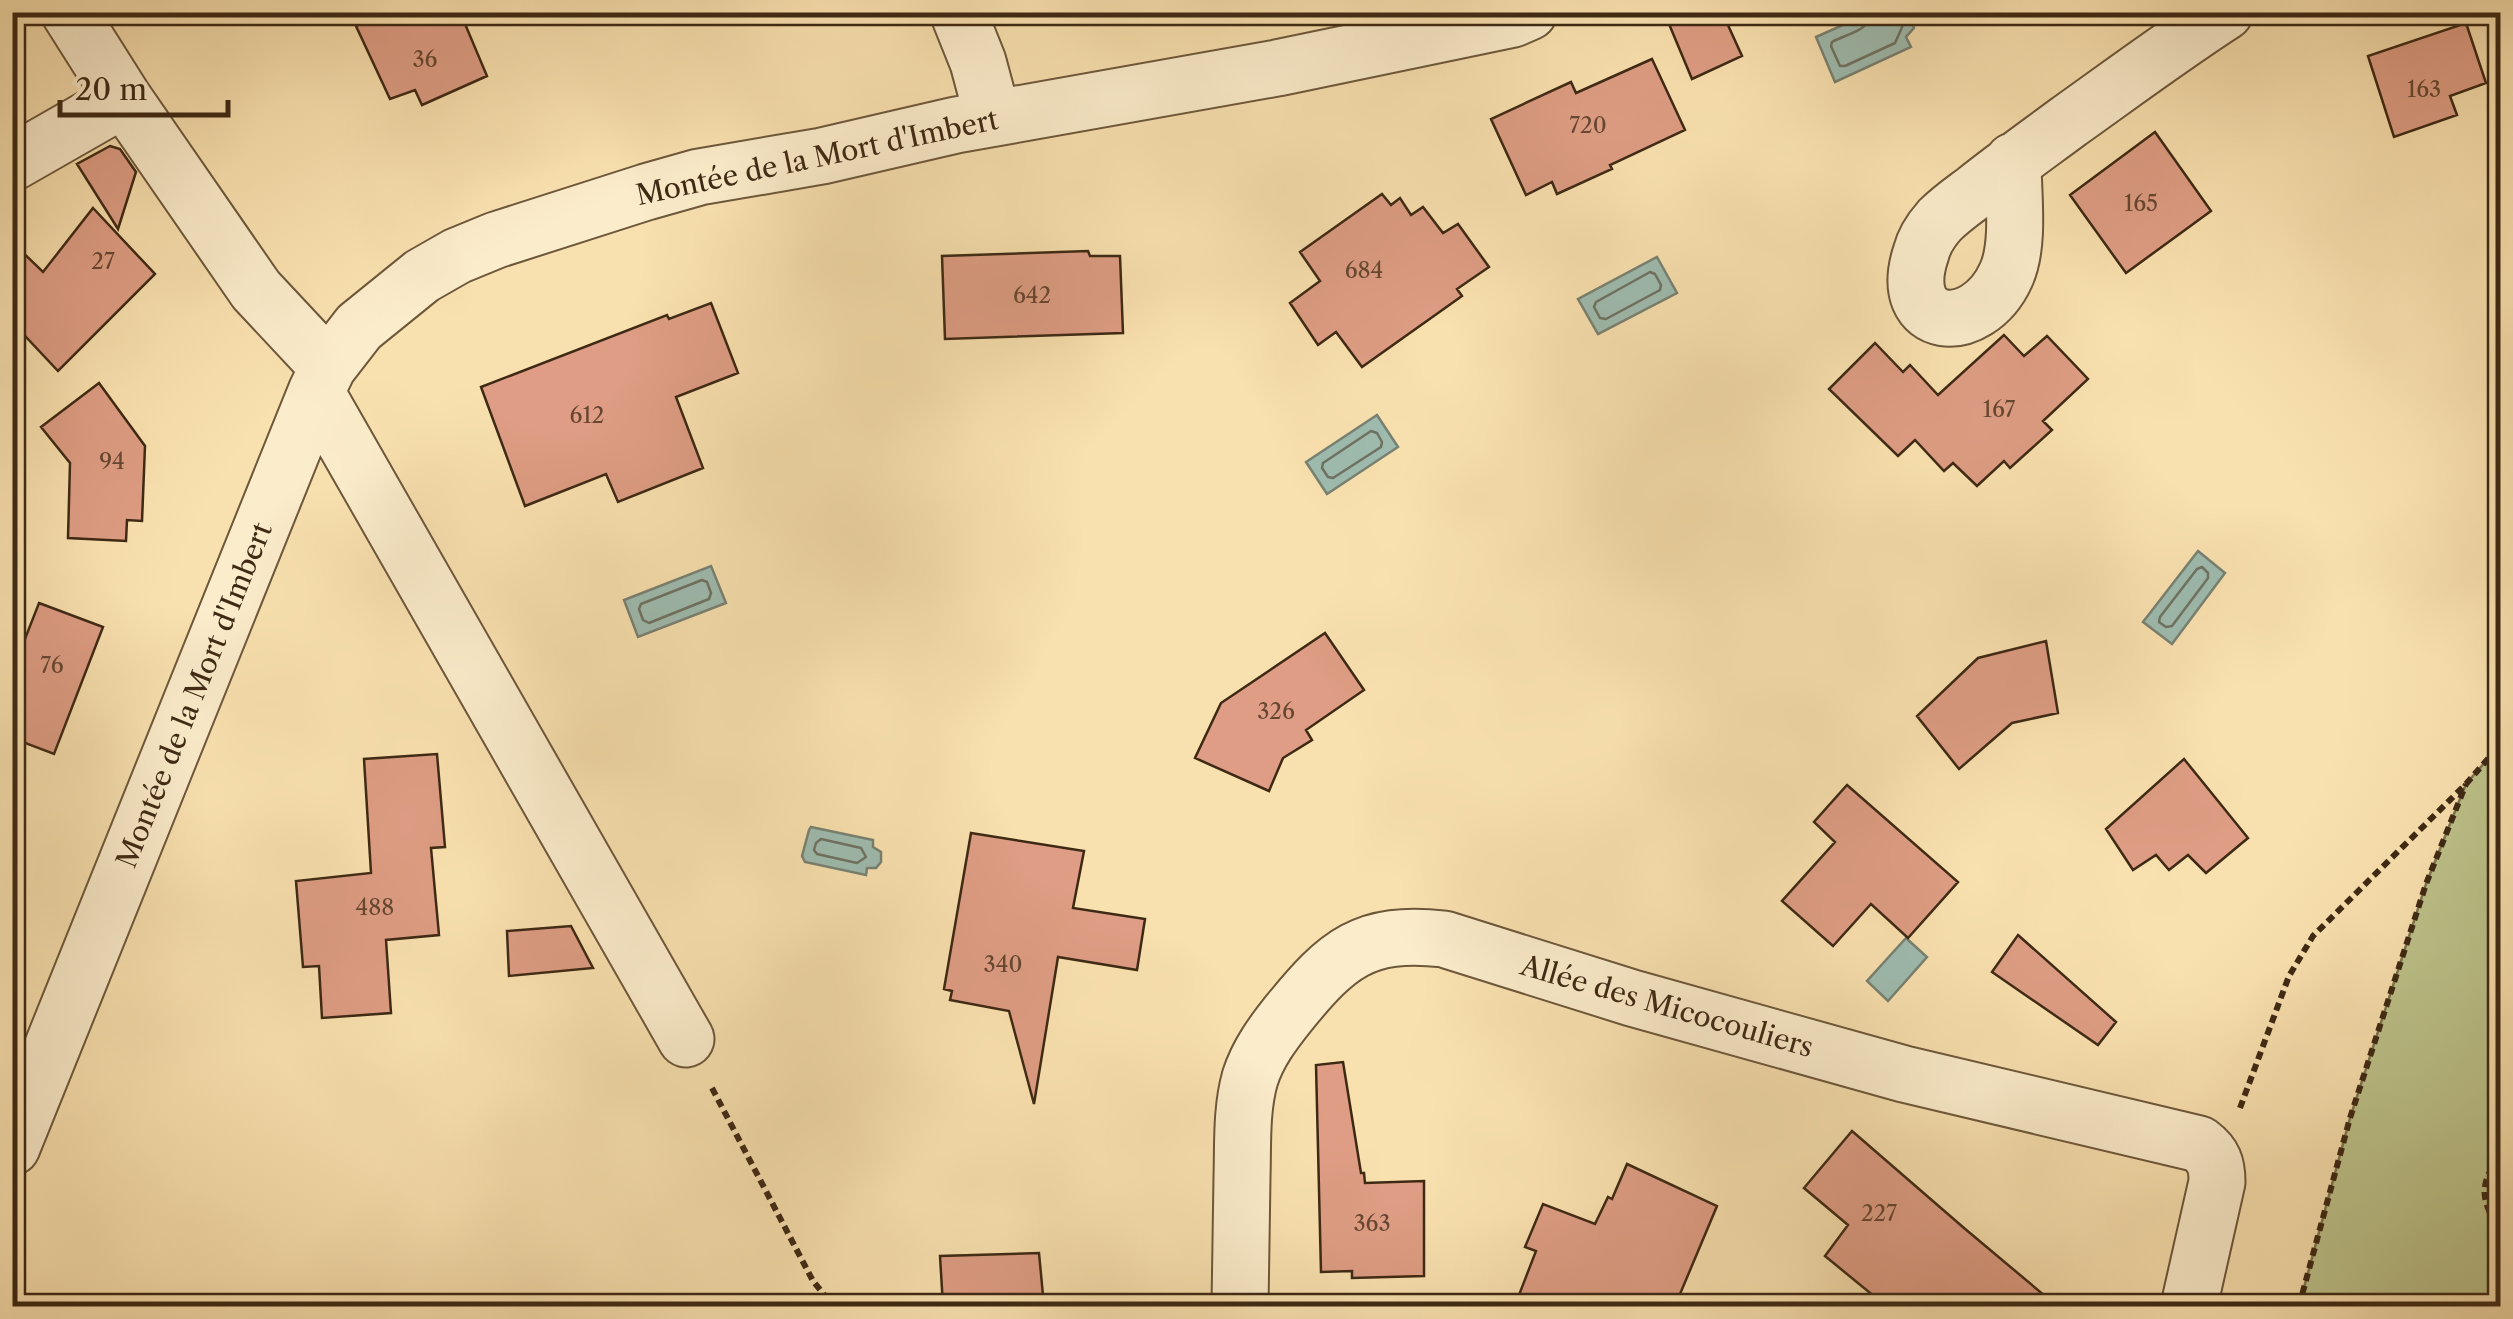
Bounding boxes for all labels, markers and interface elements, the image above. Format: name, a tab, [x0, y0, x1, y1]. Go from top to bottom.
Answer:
house number: 36	[413, 46, 438, 73]
scale bar	[60, 55, 228, 117]
text: 20 m	[75, 71, 147, 108]
house number: 163	[2407, 76, 2441, 103]
street label: Montée de la Mort d'Imbert	[633, 102, 1001, 212]
house number: 720	[1569, 112, 1607, 139]
house number: 165	[2124, 190, 2158, 217]
house number: 27	[91, 248, 115, 275]
house number: 684	[1345, 257, 1383, 284]
house number: 642	[1013, 282, 1051, 309]
house number: 167	[1983, 396, 2016, 423]
house number: 612	[570, 402, 604, 429]
house number: 94	[99, 448, 125, 475]
street label: Montée de la Mort d'Imbert	[109, 517, 279, 873]
house number: 76	[40, 652, 64, 679]
house number: 326	[1257, 698, 1295, 725]
house number: 488	[356, 894, 394, 921]
street label: Allée des Micocouliers	[1516, 948, 1817, 1064]
house number: 340	[984, 951, 1022, 978]
house number: 227	[1861, 1200, 1897, 1227]
house number: 363	[1353, 1210, 1391, 1237]

